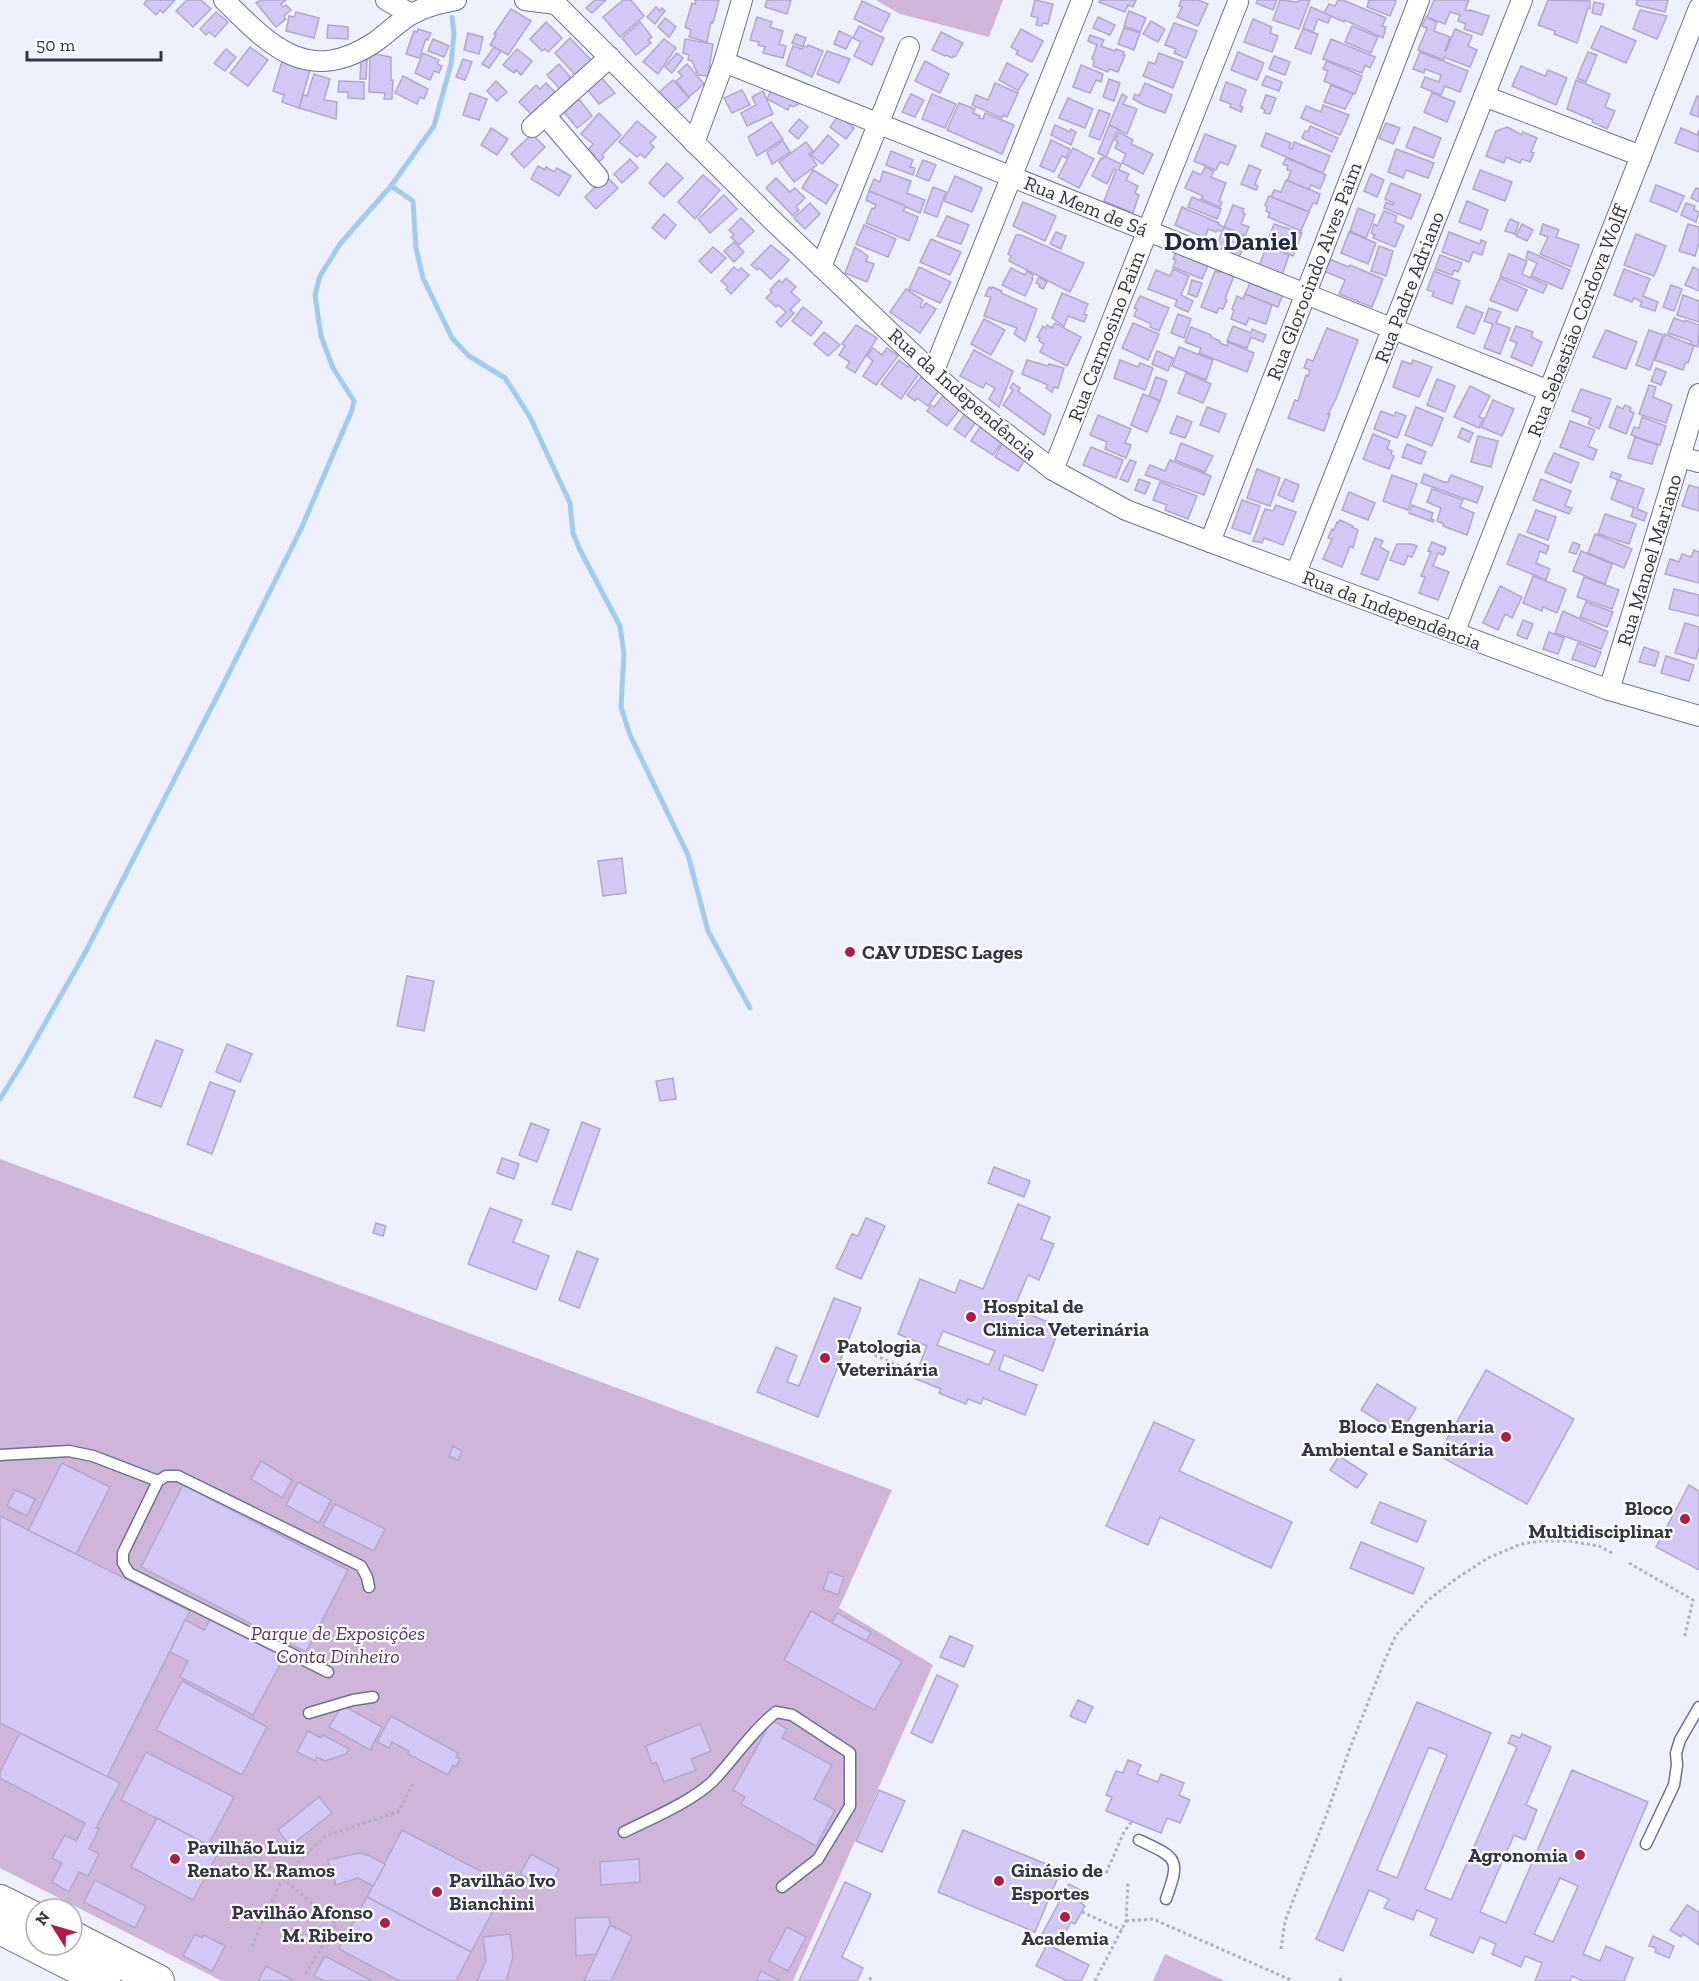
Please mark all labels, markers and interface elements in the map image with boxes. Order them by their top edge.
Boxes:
scale bar [27,24,160,62]
text: 50 m [36,34,76,56]
street label: Rua Glorocindo Alves Paim [1261,158,1367,383]
street label: Rua Mem de Sá [1021,170,1152,242]
street label: Rua Sebastião Córdova Wolff [1522,200,1633,440]
street label: Rua Padre Adriano [1369,208,1449,366]
district label: Dom Daniel [1164,225,1298,257]
street label: Rua Carmosino Paim [1062,247,1150,425]
street label: Rua da Independência [884,323,1043,465]
street label: Rua Manoel Mariano [1611,471,1687,649]
street label: Rua da Independência [1299,565,1485,655]
place label: CAV UDESC Lages [862,940,1023,964]
marker: CAV UDESC Lages [843,945,857,959]
place label: Hospital de Clinica Veterinária [983,1294,1149,1341]
marker: Hospital de Clinica Veterinária [964,1310,978,1324]
place label: Patologia Veterinária [837,1334,938,1381]
marker: Patologia Veterinária [818,1351,832,1365]
place label: Bloco Engenharia Ambiental e Sanitária [1301,1414,1494,1461]
marker: Bloco Engenharia Ambiental e Sanitária [1499,1430,1513,1444]
place label: Bloco Multidisciplinar [1528,1496,1674,1543]
marker: Bloco Multidisciplinar [1678,1512,1692,1526]
park label: Parque de Exposições Conta Dinheiro [251,1621,425,1668]
place label: Pavilhão Luiz Renato K. Ramos [187,1835,335,1882]
place label: Agronomia [1468,1843,1568,1867]
marker: Agronomia [1573,1848,1587,1862]
marker: Pavilhão Luiz Renato K. Ramos [168,1852,182,1866]
place label: Ginásio de Esportes [1011,1858,1103,1905]
place label: Pavilhão Ivo Bianchini [449,1868,556,1915]
marker: Ginásio de Esportes [992,1874,1006,1888]
marker: Pavilhão Ivo Bianchini [430,1885,444,1899]
north arrow [24,1897,84,1957]
place label: Pavilhão Afonso M. Ribeiro [231,1900,374,1947]
text: N [31,1908,54,1929]
marker: Academia [1058,1910,1072,1924]
marker: Pavilhão Afonso M. Ribeiro [378,1916,392,1930]
place label: Academia [1021,1926,1109,1950]

